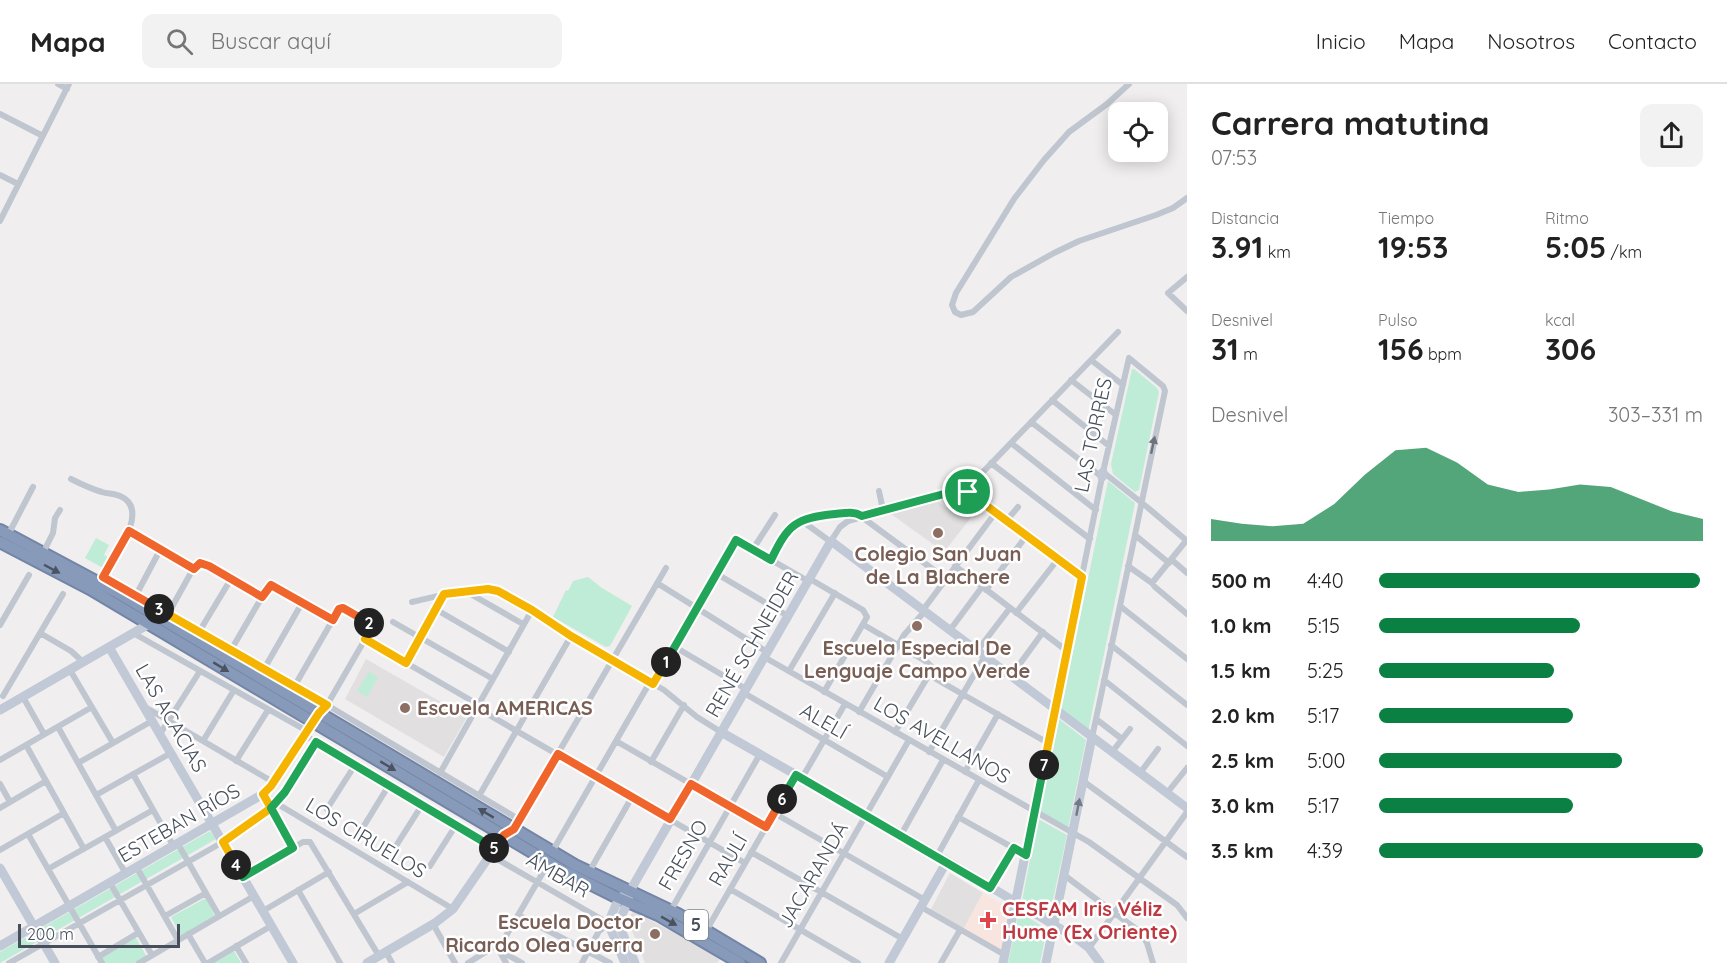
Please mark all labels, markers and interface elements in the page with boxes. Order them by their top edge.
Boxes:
search box [142,14,562,68]
text: Mapa [30,24,106,59]
icon: search [163,25,196,58]
text: Buscar aquí [211,27,331,55]
text: Inicio [1316,28,1366,54]
text: Mapa [1399,28,1454,54]
text: Nosotros [1487,28,1575,54]
text: Contacto [1608,28,1697,54]
map controls [1108,102,1168,162]
button: locate [1108,102,1168,162]
text: Carrera matutina [1211,102,1489,143]
button: share [1640,104,1703,167]
text: 07:53 [1211,145,1257,170]
text: Distancia [1211,208,1279,228]
text: Tiempo [1378,208,1434,228]
text: Ritmo [1545,208,1589,228]
text: 3.91 [1211,228,1263,266]
text: 19:53 [1378,228,1448,266]
text: 5:05 [1545,228,1606,266]
text: km [1263,242,1291,262]
text: /km [1606,242,1642,262]
text: Desnivel [1211,310,1273,330]
text: Pulso [1378,310,1417,330]
text: kcal [1545,310,1575,330]
text: 31 [1211,330,1239,368]
text: 156 [1378,330,1424,368]
text: 306 [1545,330,1596,368]
text: m [1239,344,1258,364]
text: bpm [1424,344,1462,364]
street label: LAS TORRES [1068,375,1117,495]
text: Desnivel [1211,402,1288,427]
text: 303–331 m [1608,402,1703,427]
one-way arrow [1149,436,1159,454]
pin [942,466,993,517]
icon: arrive [951,475,984,508]
marker: Colegio San Juan de La Blachere [931,526,945,540]
place label: Colegio San Juan de La Blachere [855,541,1021,589]
one-way arrow [44,564,61,574]
street label: RENÉ SCHNEIDER [700,566,804,721]
text: 500 m [1211,568,1271,593]
text: 4:40 [1307,568,1344,593]
pin: 3 [144,594,174,624]
text: 3 [155,599,163,619]
pin: 2 [354,608,384,638]
text: 2 [364,613,374,633]
text: 1.0 km [1211,613,1271,638]
text: 5:15 [1307,613,1340,638]
marker: Escuela Especial De Lenguaje Campo Verde [910,619,924,633]
place label: Escuela Especial De Lenguaje Campo Verde [804,635,1030,683]
pin: 1 [651,647,681,677]
text: 1 [663,652,669,672]
text: 1.5 km [1211,658,1271,683]
text: 5:25 [1307,658,1344,683]
street label: LAS ACACIAS [130,659,213,777]
one-way arrow [213,661,229,672]
street label: LOS AVELLANOS [870,690,1015,789]
place label: Escuela AMERICAS [417,695,593,720]
street label: ALELÍ [796,697,853,745]
marker: Escuela AMERICAS [398,701,412,715]
text: 2.0 km [1211,703,1275,728]
text: 5:17 [1307,703,1339,728]
text: 2.5 km [1211,748,1274,773]
text: 5:00 [1307,748,1345,773]
pin: 7 [1029,750,1059,780]
text: 7 [1040,755,1048,775]
one-way arrow [380,761,396,772]
street label: ESTEBAN RÍOS [113,777,244,868]
pin: 6 [767,784,797,814]
text: 6 [778,789,786,809]
street label: LOS CIRUELOS [301,792,431,883]
text: 3.0 km [1211,793,1274,818]
text: 5:17 [1307,793,1339,818]
one-way arrow [1074,797,1083,816]
one-way arrow [478,807,494,818]
street label: FRESNO [652,815,713,894]
street label: JACARANDÁ [772,817,853,932]
street label: RAULÍ [703,828,753,890]
pin: 5 [479,833,509,863]
text: 5 [489,838,499,858]
text: 3.5 km [1211,838,1274,863]
text: 4:39 [1307,838,1343,863]
street label: ÁMBAR [522,847,594,903]
pin: 4 [221,850,251,880]
text: 4 [231,855,241,875]
place label: CESFAM Iris Véliz Hume (Ex Oriente) [1002,896,1177,944]
place label: Escuela Doctor Ricardo Olea Guerra [445,909,643,957]
road number: 5 [684,910,708,940]
marker: CESFAM Iris Véliz Hume (Ex Oriente) [979,911,997,929]
one-way arrow [661,916,678,926]
scale bar [18,921,180,948]
text: 200 m [27,924,74,944]
marker: Escuela Doctor Ricardo Olea Guerra [648,927,662,941]

